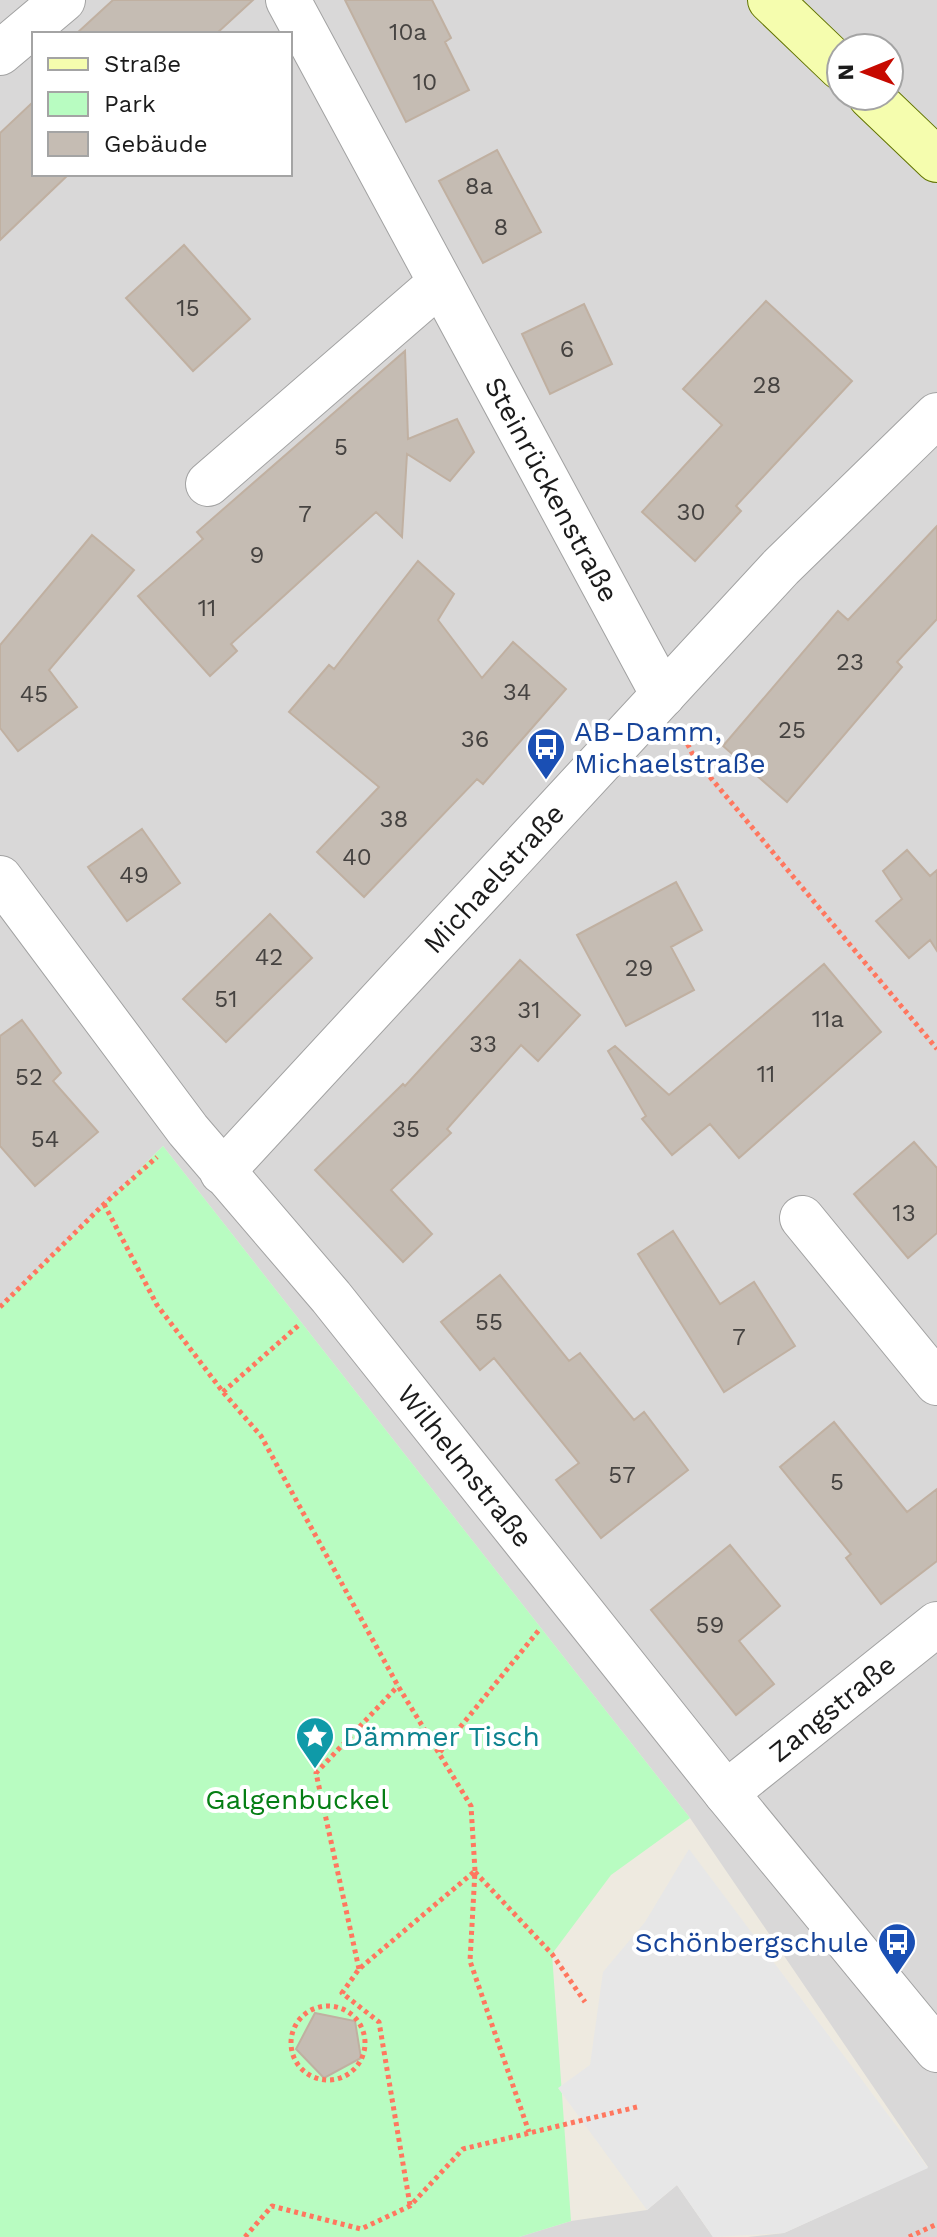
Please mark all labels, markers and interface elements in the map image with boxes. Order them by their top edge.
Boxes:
house number: 10a [389,18,427,46]
legend [32,32,292,176]
north arrow [825,32,905,112]
text: Straße [104,50,181,78]
text: N [833,64,858,81]
house number: 10 [413,68,437,96]
text: Park [104,90,156,118]
text: Gebäude [104,130,208,158]
house number: 8a [465,172,493,200]
house number: 8 [494,213,508,241]
house number: 15 [176,294,200,322]
house number: 6 [560,335,574,363]
street label: Steinrückenstraße [478,371,626,608]
house number: 28 [753,371,781,399]
house number: 5 [334,433,348,461]
house number: 30 [677,498,705,526]
house number: 7 [298,500,312,528]
house number: 9 [250,541,264,569]
house number: 11 [198,594,216,622]
house number: 23 [836,648,864,676]
house number: 34 [503,678,531,706]
house number: 45 [20,680,48,708]
place label: AB-Damm, Michaelstraße [574,715,766,780]
house number: 25 [778,716,806,744]
house number: 36 [461,725,489,753]
bus stop icon: AB-Damm, Michaelstraße [525,726,567,781]
street label: Michaelstraße [417,797,571,960]
house number: 38 [380,805,408,833]
house number: 40 [342,843,372,871]
house number: 49 [119,861,149,889]
house number: 42 [255,943,283,971]
house number: 29 [625,954,653,982]
house number: 51 [214,985,238,1013]
house number: 31 [517,996,541,1024]
house number: 11a [812,1005,844,1033]
house number: 33 [469,1030,497,1058]
house number: 11 [757,1060,775,1088]
house number: 52 [15,1063,43,1091]
house number: 35 [392,1115,420,1143]
house number: 54 [31,1125,59,1153]
house number: 13 [892,1199,916,1227]
house number: 55 [475,1308,503,1336]
house number: 7 [732,1323,746,1351]
street label: Wilhelmstraße [390,1378,540,1554]
house number: 57 [608,1461,636,1489]
house number: 5 [830,1468,844,1496]
house number: 59 [696,1611,724,1639]
street label: Zangstraße [763,1648,902,1769]
place icon: Dämmer Tisch [294,1715,336,1770]
place label: Dämmer Tisch [343,1720,540,1753]
park label: Galgenbuckel [205,1783,389,1816]
bus stop icon: Schönbergschule [876,1921,918,1976]
place label: Schönbergschule [635,1926,869,1959]

